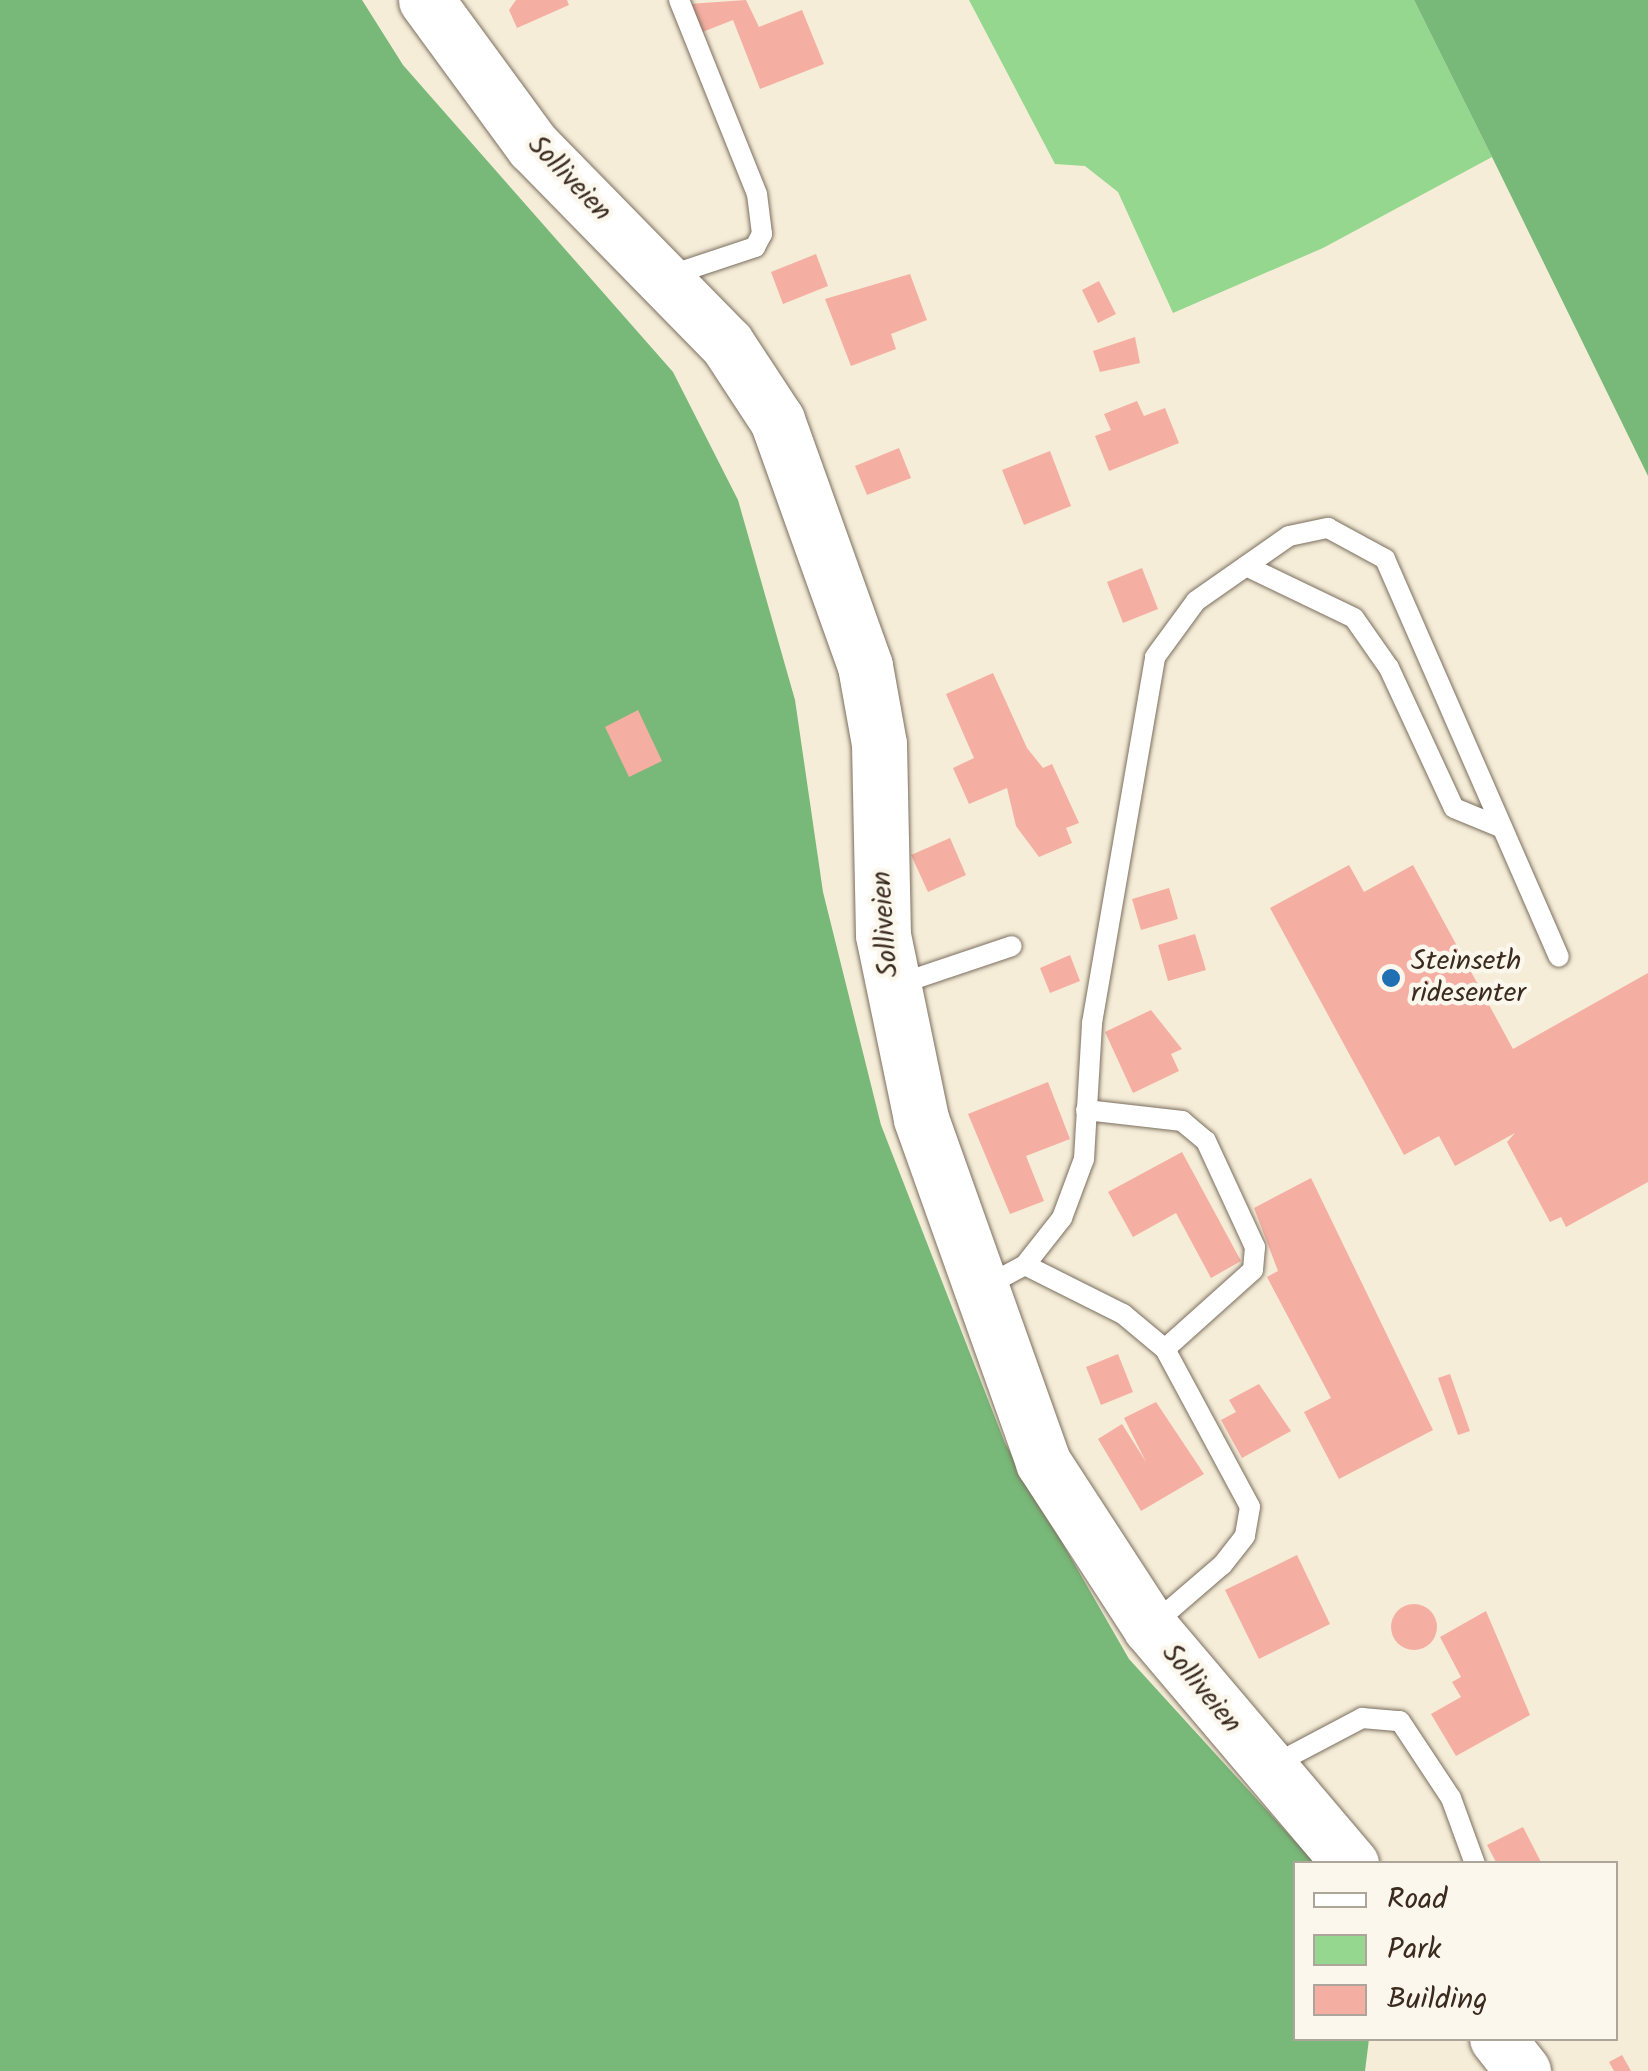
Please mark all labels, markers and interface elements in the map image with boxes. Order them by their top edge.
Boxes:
street label: Solliveien [520,129,618,229]
street label: Solliveien [866,870,906,978]
place label: Steinseth ridesenter [1411,945,1526,1011]
marker: Steinseth ridesenter [1380,967,1402,989]
street label: Solliveien [1154,1637,1248,1741]
legend [1293,1861,1618,2041]
text: Road [1387,1876,1447,1924]
text: Park [1387,1926,1441,1974]
text: Building [1387,1976,1487,2024]

